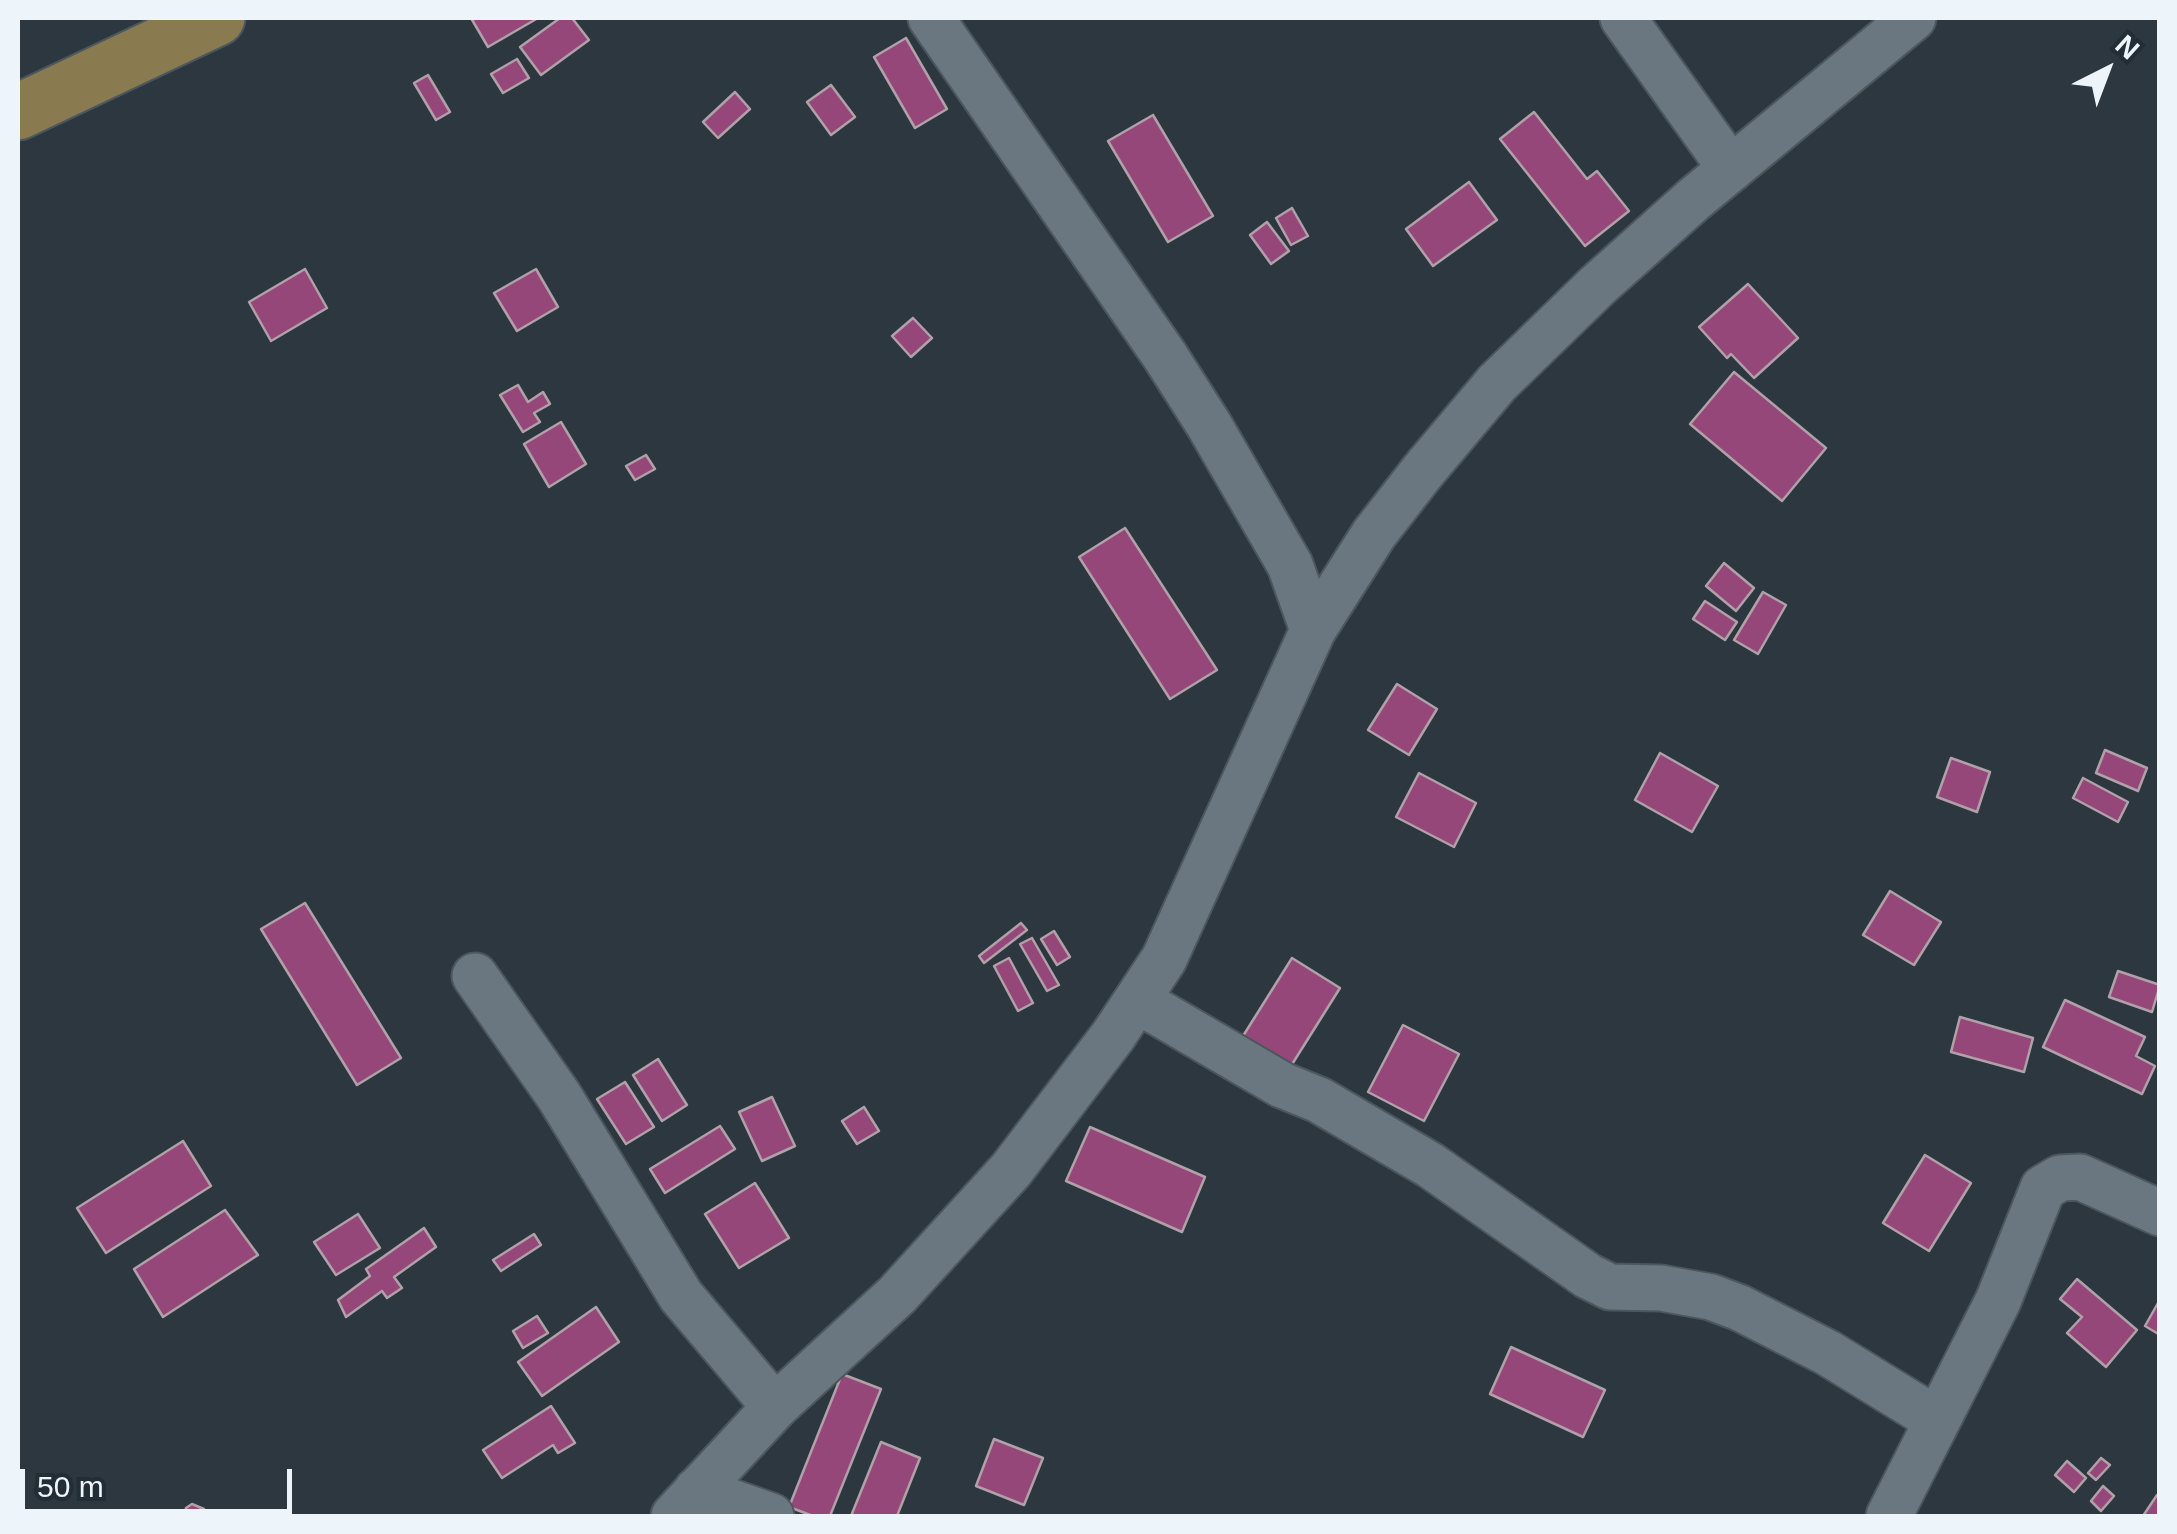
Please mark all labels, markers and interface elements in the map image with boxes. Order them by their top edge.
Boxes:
north arrow [2057,20,2157,120]
text: N [2110,29,2145,66]
scale bar [25,1449,298,1511]
text: 50 m [37,1470,104,1503]

